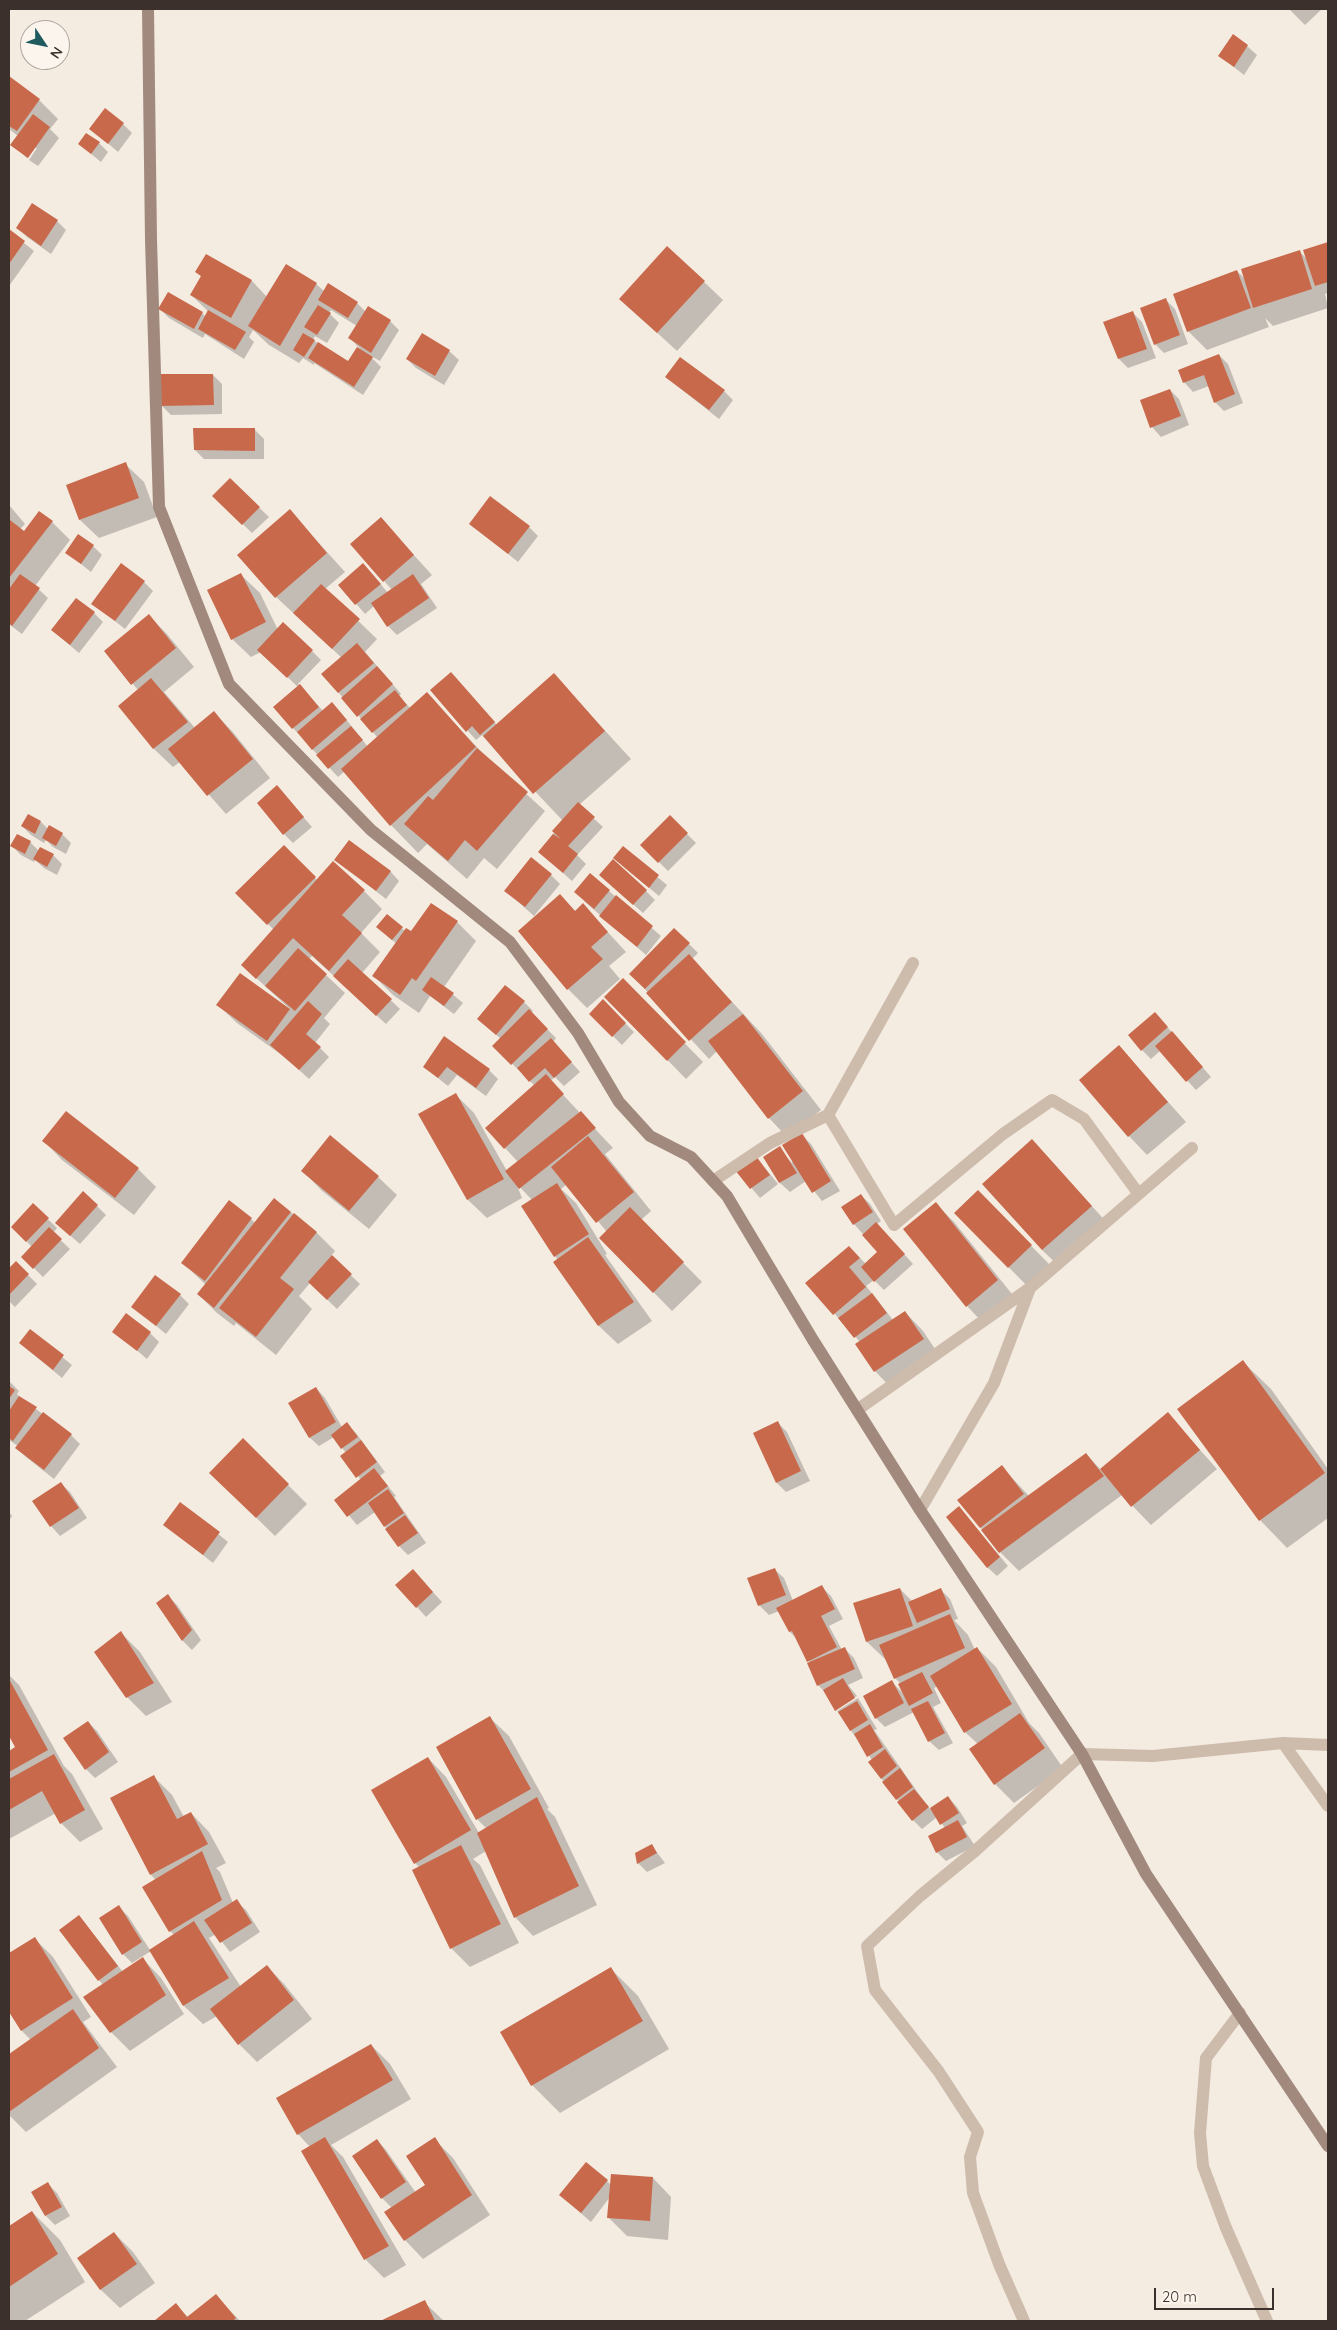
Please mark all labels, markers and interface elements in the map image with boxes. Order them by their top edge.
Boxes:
north arrow [20,20,70,70]
text: N [46,44,67,62]
scale bar [1157,2278,1277,2310]
text: 20 m [1162,2287,1197,2306]

